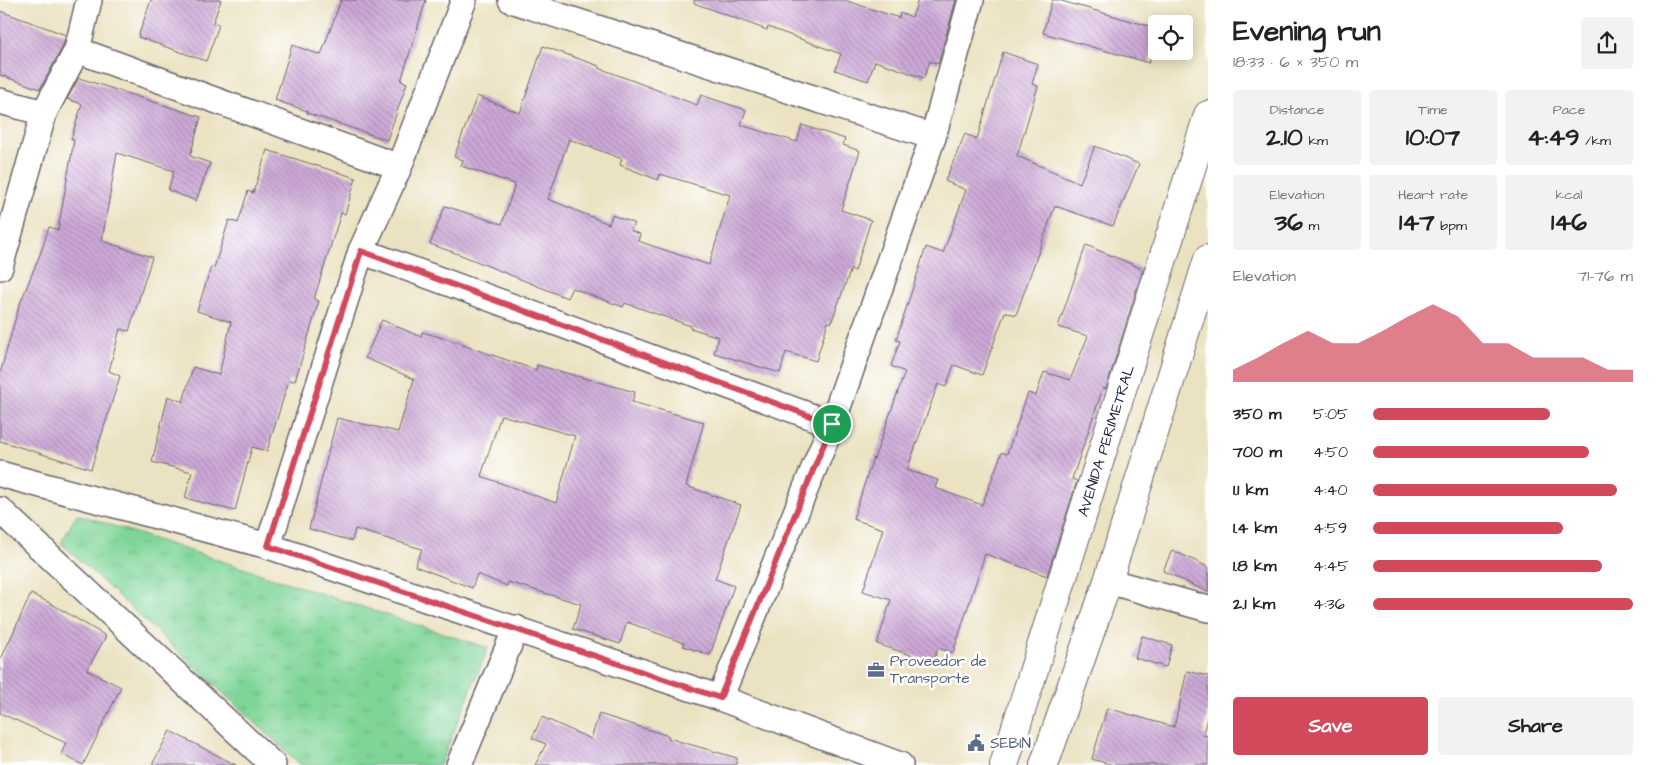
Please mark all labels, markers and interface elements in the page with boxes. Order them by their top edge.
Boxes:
text: Evening run [1233,12,1381,51]
map controls [1148,15,1193,60]
button: locate [1148,15,1193,60]
button: share [1581,17,1633,69]
text: 18:33 · 6 × 350 m [1233,51,1358,73]
text: Distance [1270,100,1324,120]
text: Time [1418,100,1448,120]
text: Pace [1553,100,1585,120]
text: 2.10 [1266,120,1303,155]
text: 10:07 [1406,120,1460,155]
text: 4:49 [1527,120,1579,155]
text: km [1303,131,1328,151]
text: /km [1579,131,1611,151]
text: Elevation [1269,185,1325,205]
text: Heart rate [1398,185,1468,205]
text: kcal [1556,185,1582,205]
text: 36 [1275,205,1303,240]
text: 147 [1399,205,1435,240]
text: 146 [1551,205,1587,240]
text: m [1303,216,1319,236]
text: bpm [1435,216,1467,236]
text: Elevation [1233,265,1296,287]
text: 71–76 m [1577,265,1633,287]
street label: AVENIDA PERIMETRAL [1072,362,1140,519]
pin [811,403,853,445]
text: 350 m [1233,403,1281,425]
text: 5:05 [1313,403,1348,425]
icon: arrive [818,410,846,438]
text: 700 m [1233,441,1282,463]
text: 4:50 [1313,441,1348,463]
text: 1.1 km [1233,479,1268,501]
text: 4:40 [1313,479,1348,501]
text: 1.4 km [1233,517,1277,539]
text: 4:59 [1313,517,1347,539]
text: 1.8 km [1233,555,1276,577]
text: 4:45 [1313,555,1349,577]
text: 2.1 km [1233,593,1275,615]
text: 4:36 [1313,593,1345,615]
place label: Proveedor de Transporte [890,651,987,689]
office icon: Proveedor de Transporte [866,660,886,680]
button: Save [1233,697,1428,755]
button: Share [1438,697,1633,755]
public building icon: SEBIN [966,733,986,753]
place label: SEBIN [990,733,1031,754]

